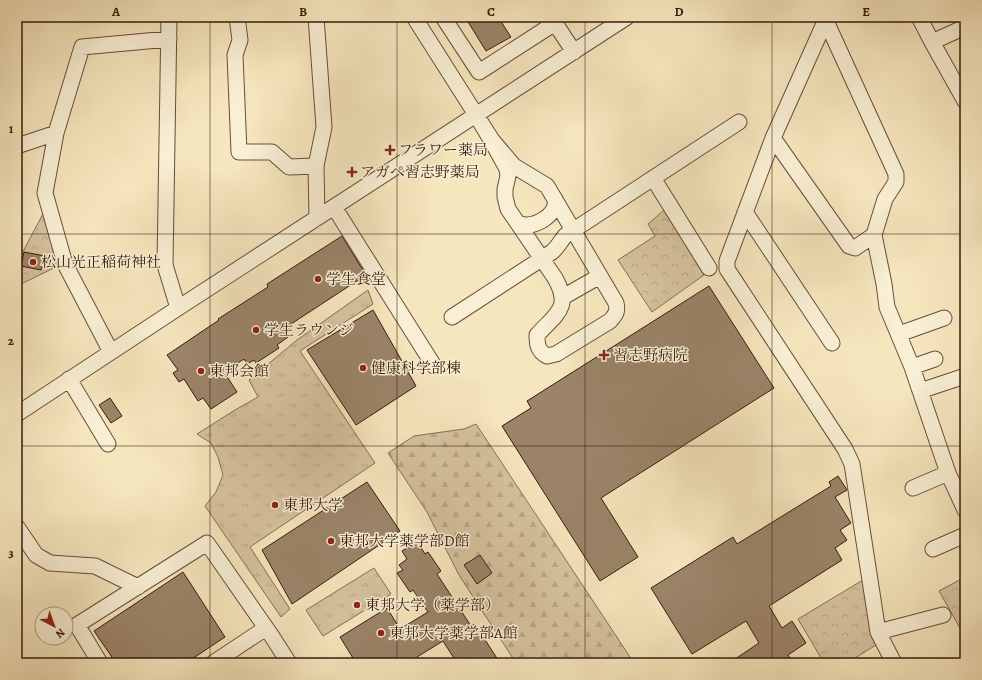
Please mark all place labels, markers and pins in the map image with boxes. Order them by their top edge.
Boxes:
place label: フラワー薬局 [398,140,488,160]
marker: フラワー薬局 [385,145,395,155]
place label: アガペ習志野薬局 [360,162,480,182]
marker: アガペ習志野薬局 [347,167,357,177]
place label: 松山光正稲荷神社 [41,252,161,272]
marker: 松山光正稲荷神社 [28,257,38,267]
place label: 学生食堂 [326,269,386,289]
marker: 学生食堂 [313,274,323,284]
place label: 学生ラウンジ [264,320,354,340]
marker: 学生ラウンジ [251,325,261,335]
place label: 習志野病院 [613,345,688,365]
marker: 習志野病院 [598,349,610,361]
place label: 健康科学部棟 [371,358,461,378]
place label: 東邦会館 [209,361,269,381]
marker: 健康科学部棟 [358,363,368,373]
marker: 東邦会館 [196,366,206,376]
place label: 東邦大学 [283,495,343,515]
marker: 東邦大学 [270,500,280,510]
place label: 東邦大学薬学部D館 [339,531,470,551]
marker: 東邦大学薬学部D館 [326,536,336,546]
place label: 東邦大学（薬学部） [365,595,500,615]
marker: 東邦大学（薬学部） [352,600,362,610]
place label: 東邦大学薬学部A館 [389,623,518,643]
marker: 東邦大学薬学部A館 [376,628,386,638]

